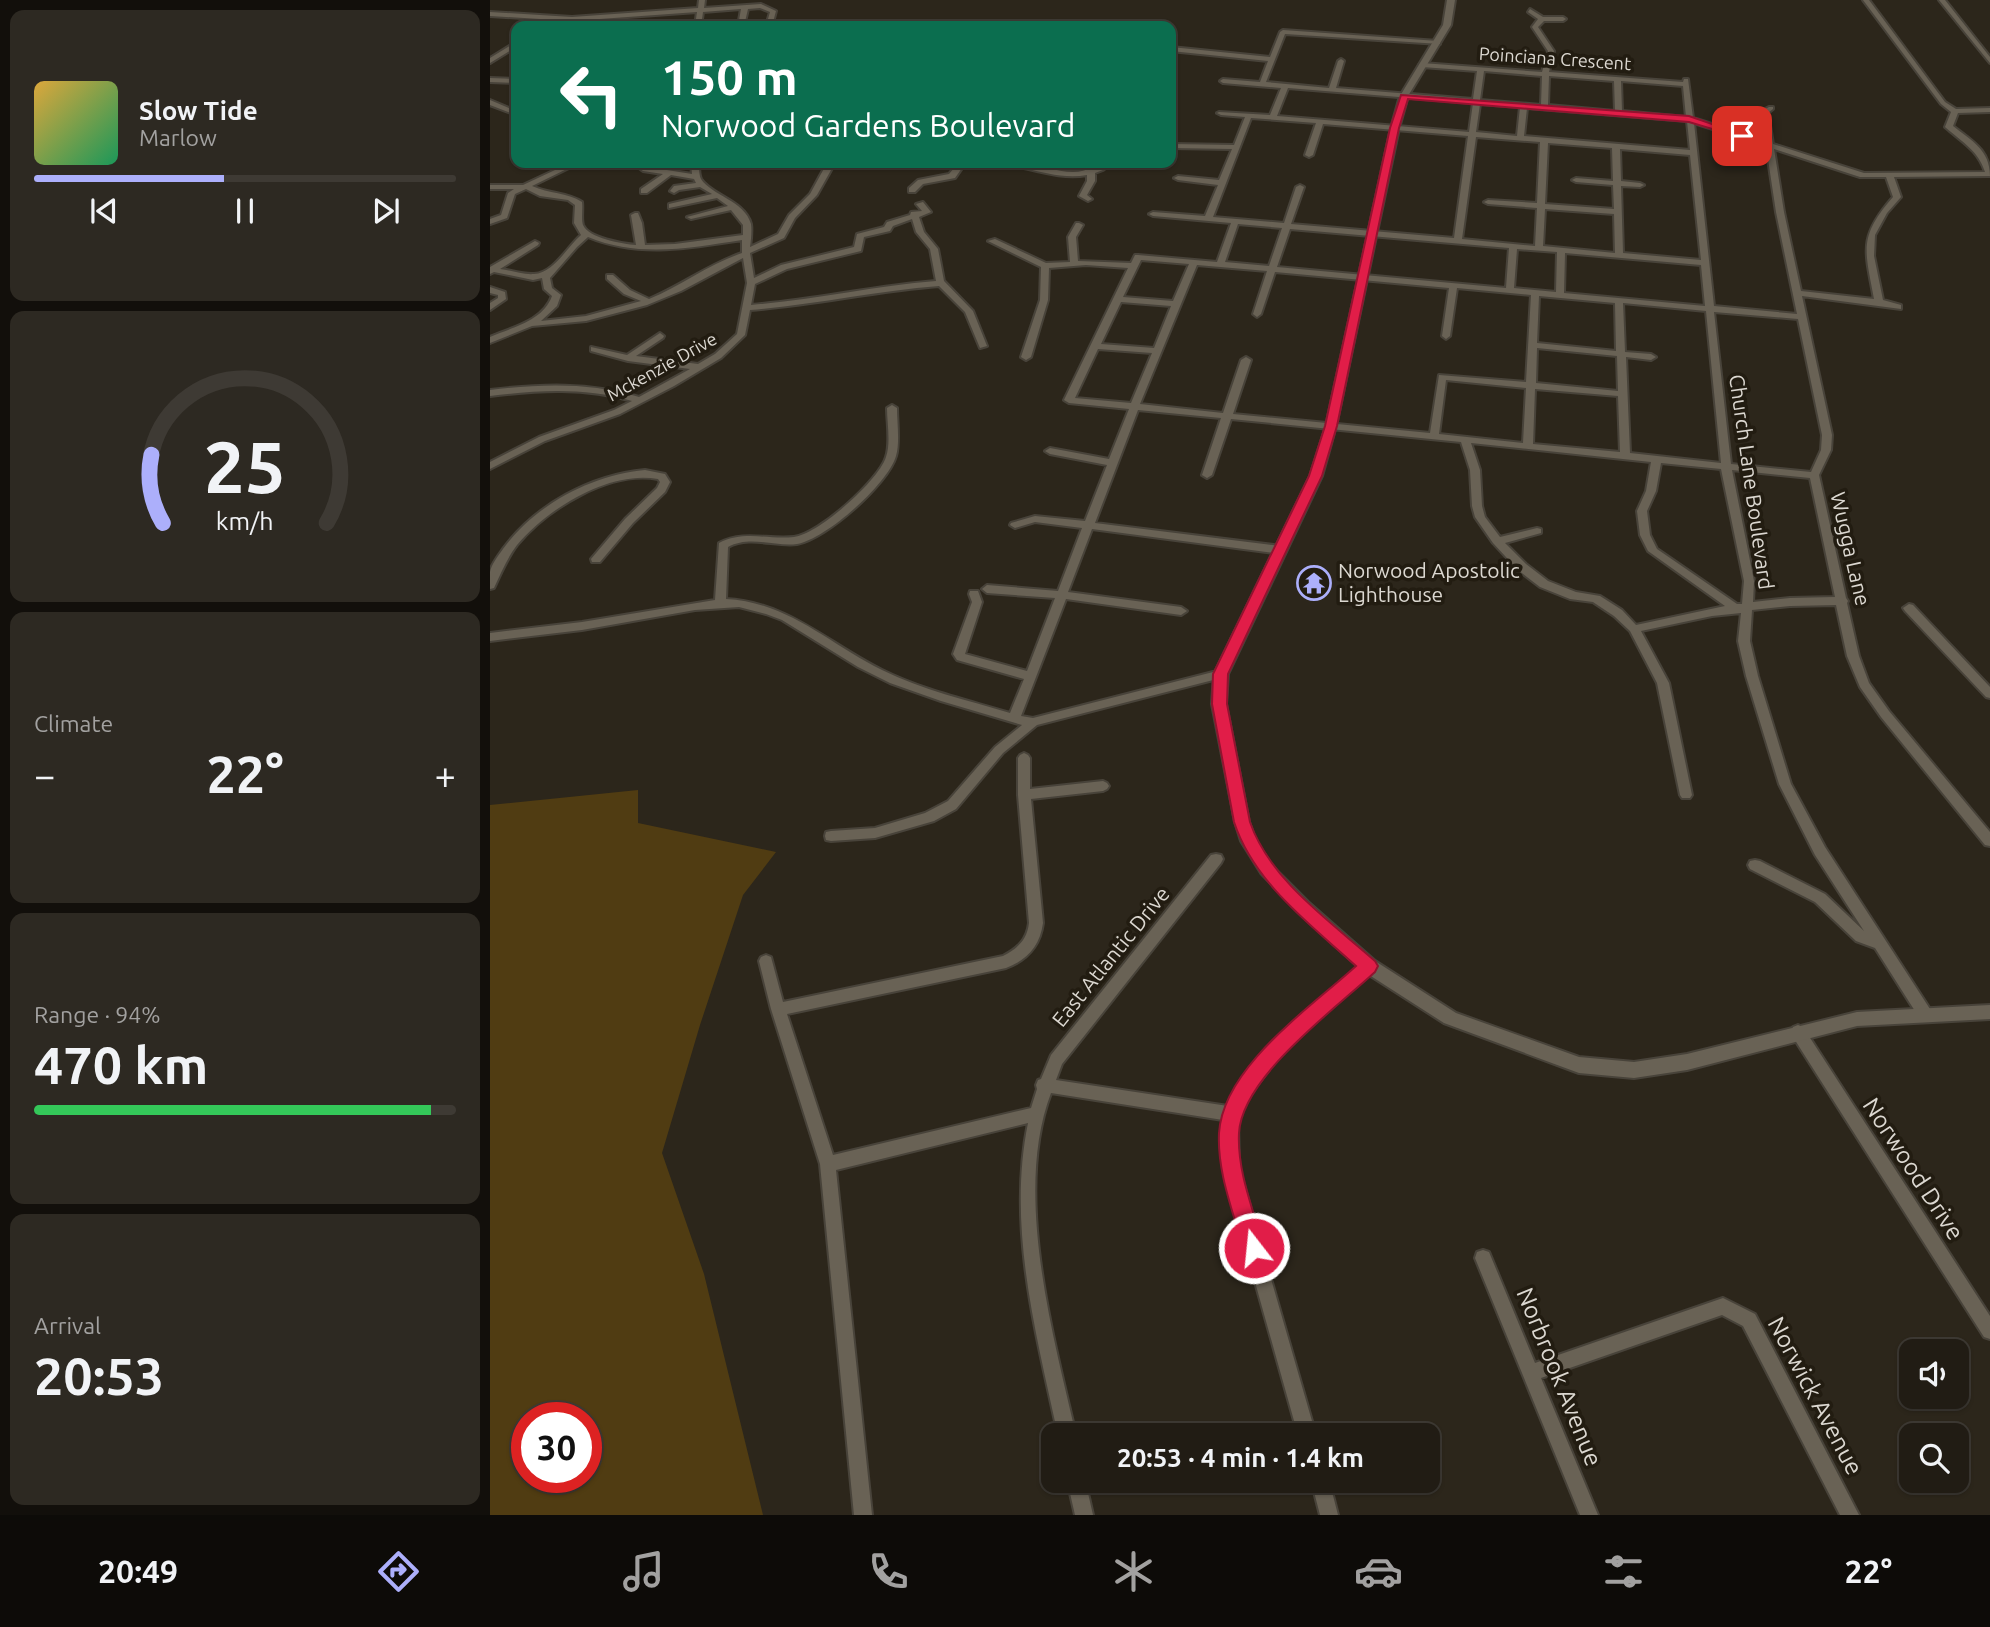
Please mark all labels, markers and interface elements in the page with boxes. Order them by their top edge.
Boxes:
street label: Poinciana Crescent [1478,43,1632,73]
icon: left [546,49,637,140]
text: 150 m [661,49,798,104]
text: Slow Tide [139,96,258,125]
pin [1712,106,1772,166]
text: Norwood Gardens Boulevard [661,107,1075,143]
icon: arrive [1723,117,1761,155]
text: Marlow [139,125,217,150]
icon: previous [85,192,123,230]
icon: pause [226,192,264,230]
icon: next [367,192,405,230]
street label: Mckenzie Drive [603,328,720,405]
street label: Church Lane Boulevard [1725,373,1779,591]
text: 25 [204,425,286,507]
street label: Wugga Lane [1826,490,1876,608]
text: km/h [216,506,274,534]
place label: Norwood Apostolic Lighthouse [1338,558,1520,606]
temple icon: Norwood Apostolic Lighthouse [1295,564,1333,602]
text: Climate [34,711,113,736]
text: 22° [206,745,284,803]
text: − [34,754,55,796]
text: + [435,754,456,796]
street label: East Atlantic Drive [1047,882,1174,1031]
text: Range · 94% [34,1002,161,1027]
text: 470 km [34,1036,208,1094]
street label: Norwood Drive [1858,1093,1969,1245]
position arrow [1217,1211,1291,1285]
street label: Norbrook Avenue [1511,1284,1608,1470]
street label: Norwick Avenue [1762,1312,1868,1479]
text: Arrival [34,1313,101,1338]
map controls [1899,1339,1969,1493]
button: sound [1899,1339,1969,1409]
text: 20:53 [34,1347,164,1405]
speed limit sign: 30 [511,1402,602,1493]
button: search [1899,1423,1969,1493]
text: 20:53 · 4 min · 1.4 km [1117,1443,1364,1472]
icon: directions [374,1547,423,1596]
icon: music [619,1547,668,1596]
icon: phone [864,1547,913,1596]
icon: climate [1109,1547,1158,1596]
icon: car [1354,1547,1403,1596]
icon: filters [1599,1547,1648,1596]
text: 20:49 [98,1553,178,1589]
text: 22° [1845,1553,1892,1589]

